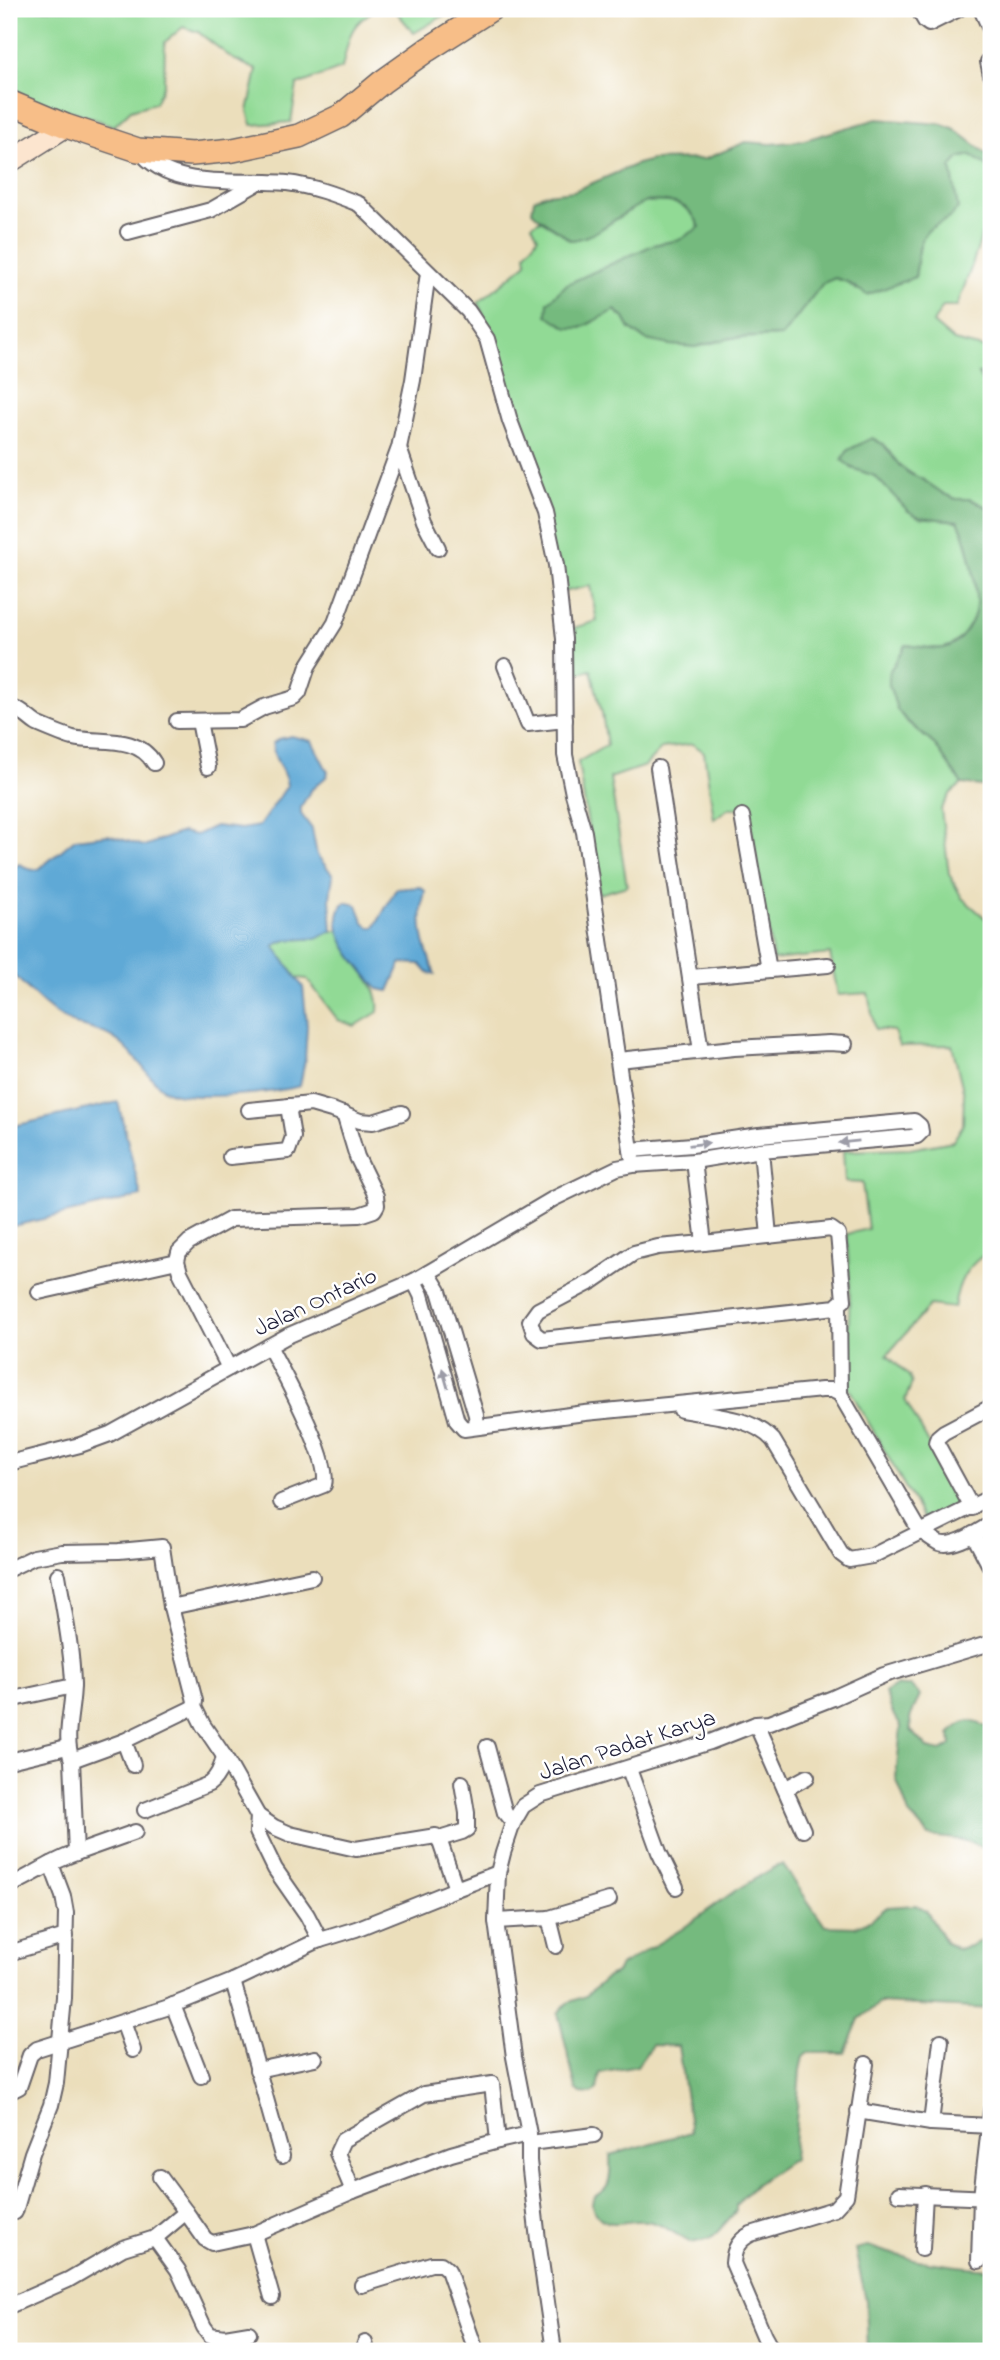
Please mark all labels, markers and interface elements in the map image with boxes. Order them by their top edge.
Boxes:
one-way arrow [838,1137,860,1148]
one-way arrow [688,1139,710,1150]
street label: Jalan Ontario [249,1259,383,1347]
one-way arrow [439,1368,449,1389]
street label: Jalan Padat Karya [535,1701,721,1792]

